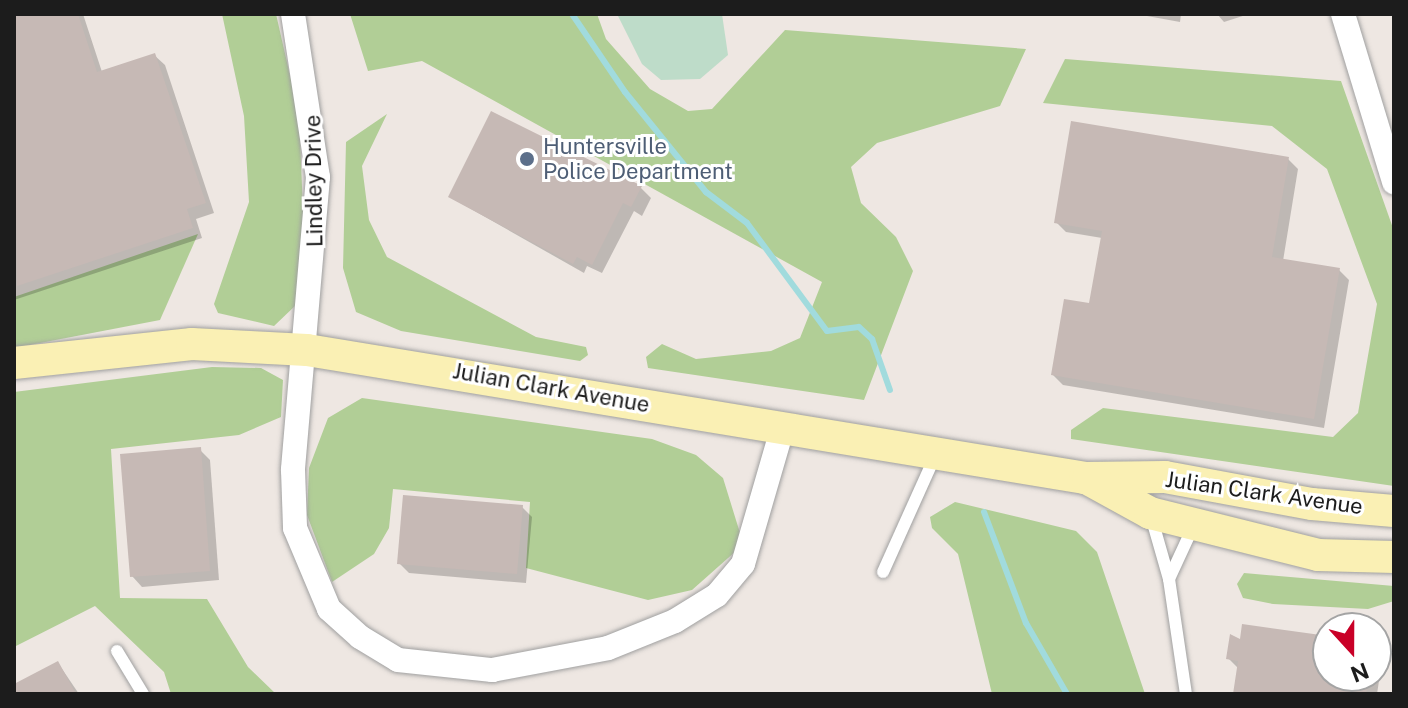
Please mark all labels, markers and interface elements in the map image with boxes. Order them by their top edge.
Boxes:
street label: Lindley Drive [300,115,328,247]
place label: Huntersville Police Department [543,133,733,184]
marker: Huntersville Police Department [518,150,536,168]
street label: Julian Clark Avenue [451,358,651,418]
street label: Julian Clark Avenue [1163,466,1365,520]
north arrow [1312,612,1392,692]
text: N [1347,657,1373,688]

